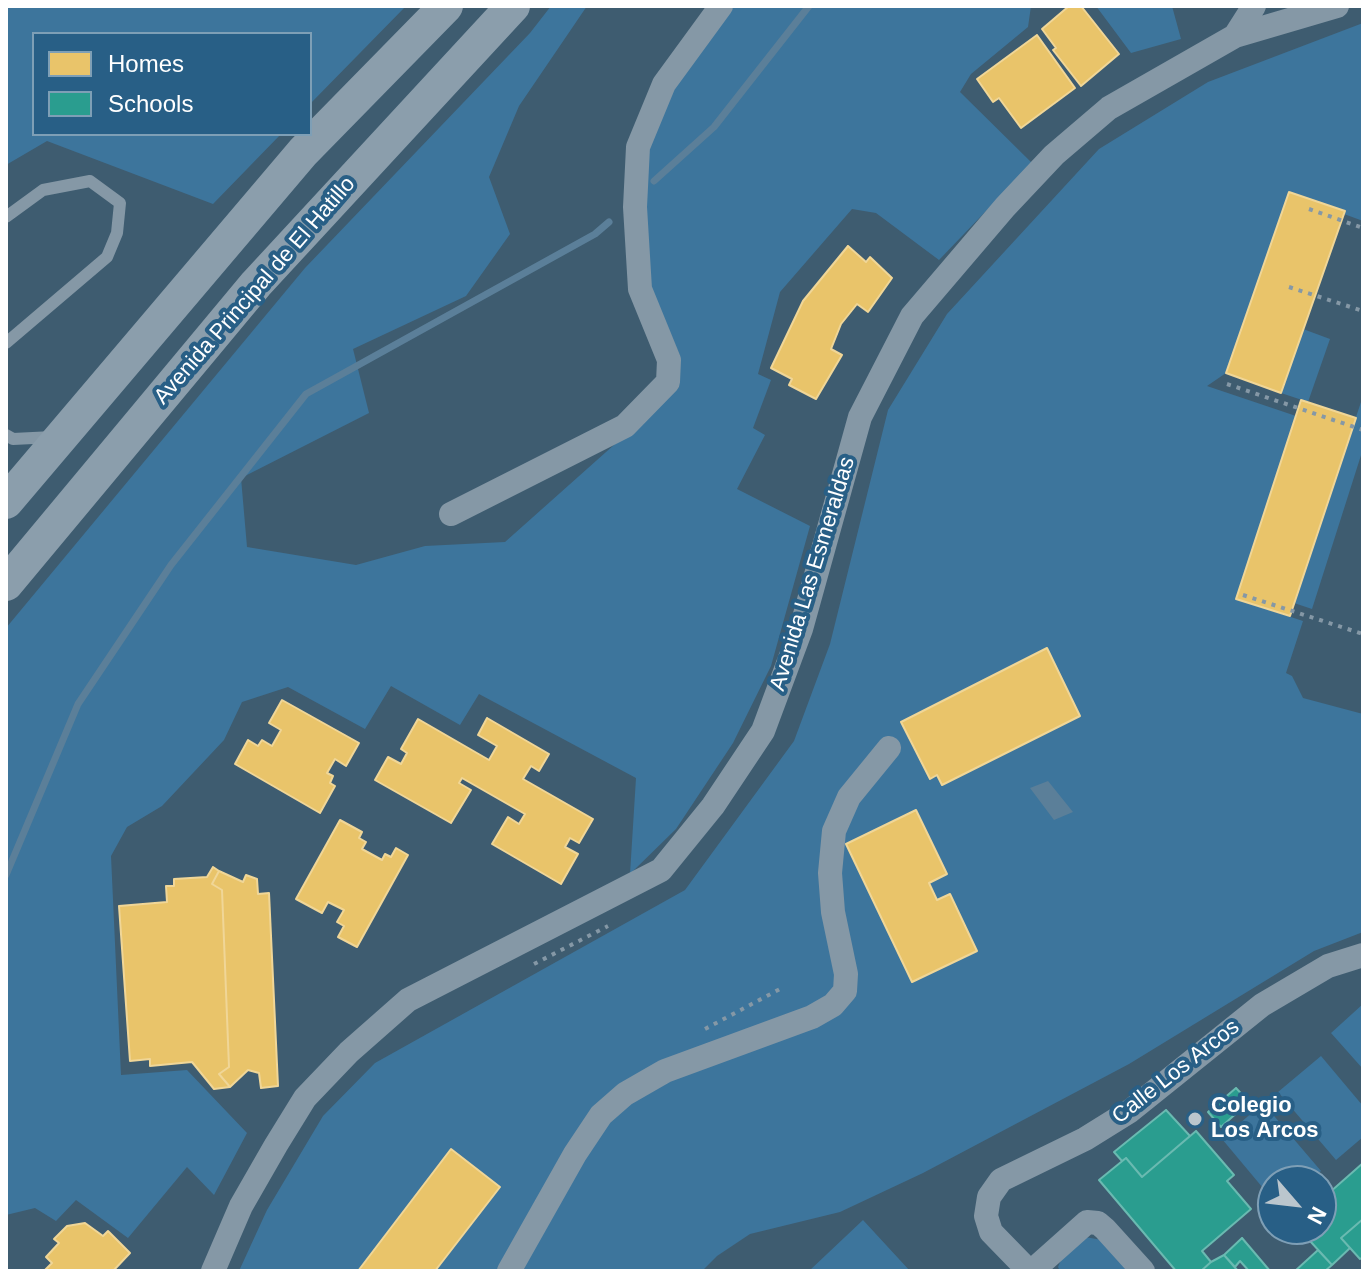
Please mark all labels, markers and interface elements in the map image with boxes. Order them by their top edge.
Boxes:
legend [32,32,312,136]
text: Homes [108,50,184,77]
text: Schools [108,90,193,117]
street label: Avenida Principal de El Hatillo [149,172,361,410]
street label: Avenida Las Esmeraldas [765,454,861,694]
street label: Calle Los Arcos [1107,1014,1245,1130]
place label: Colegio Los Arcos [1211,1093,1319,1144]
marker: Colegio Los Arcos [1186,1110,1204,1128]
north arrow [1257,1165,1337,1245]
text: N [1302,1203,1332,1228]

